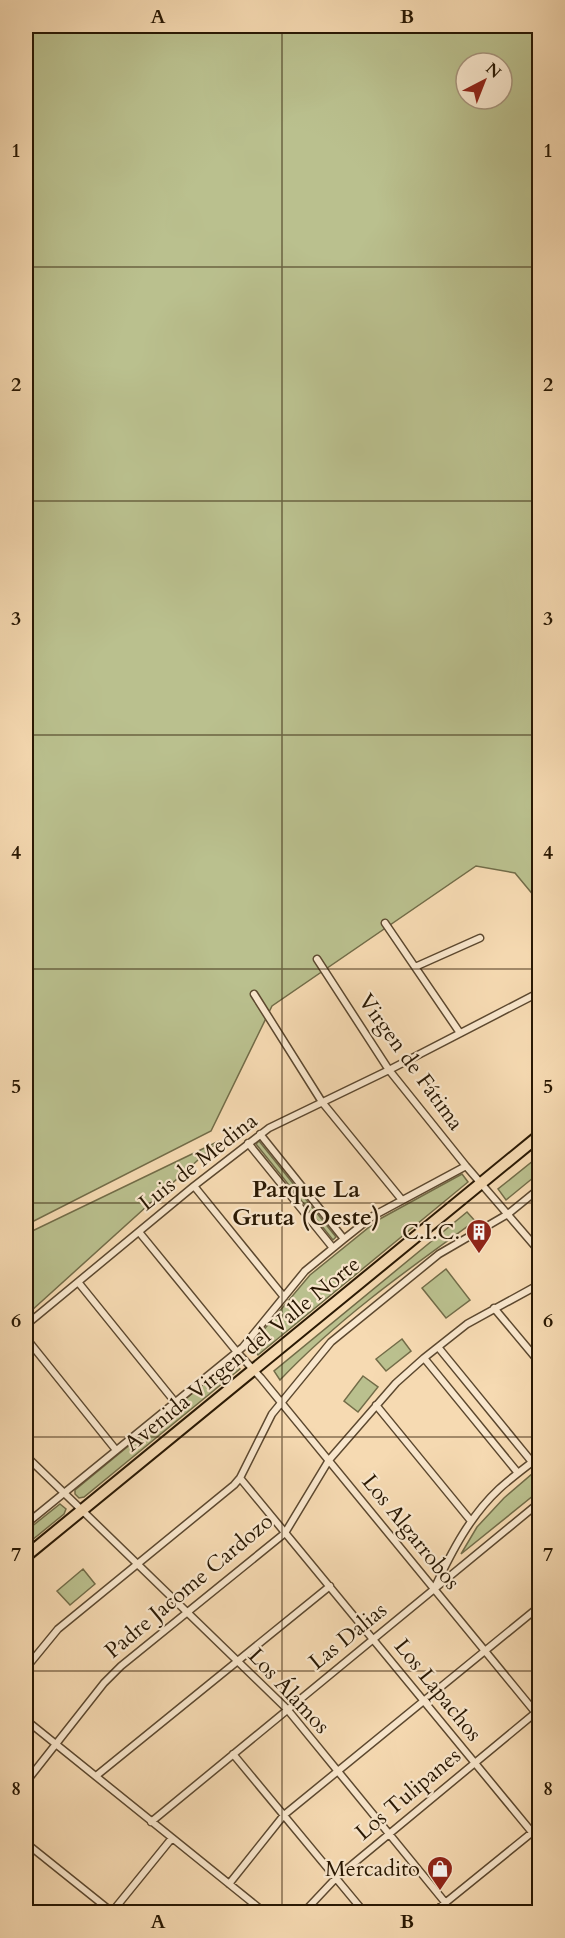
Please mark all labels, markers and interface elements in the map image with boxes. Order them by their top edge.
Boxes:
text: A [150,3,166,30]
text: B [400,3,414,30]
north arrow [454,51,514,111]
text: N [481,58,506,83]
text: 1 [11,137,21,164]
text: 1 [543,137,553,164]
text: 2 [11,371,21,398]
text: 2 [543,371,553,398]
text: 3 [11,605,21,632]
text: 3 [543,605,553,632]
text: 4 [11,839,21,866]
text: 4 [543,839,553,866]
street label: Virgen de Fátima [351,988,471,1137]
text: 5 [11,1073,21,1100]
text: 5 [543,1073,553,1100]
street label: Luis de Medina [132,1106,264,1218]
district label: Parque La Gruta (Oeste) [232,1173,380,1234]
place label: C.I.C. [402,1217,460,1247]
building icon: C.I.C. [464,1217,494,1255]
street label: Avenida Virgen del Valle Norte [118,1249,366,1459]
text: 6 [11,1307,21,1334]
text: 6 [543,1307,553,1334]
street label: Los Algarrobos [355,1468,467,1596]
street label: Padre Jacome Cardozo [98,1507,280,1665]
text: 7 [11,1541,21,1568]
text: 7 [543,1541,553,1568]
street label: Las Dalias [303,1595,393,1677]
street label: Los Lapachos [387,1632,489,1748]
street label: Los Álamos [242,1642,336,1740]
street label: Los Tulipanes [349,1741,467,1847]
text: 8 [11,1775,21,1802]
text: 8 [543,1775,553,1802]
place label: Mercadito [325,1854,420,1884]
shop icon: Mercadito [425,1854,455,1892]
text: A [150,1908,166,1935]
text: B [400,1908,414,1935]

